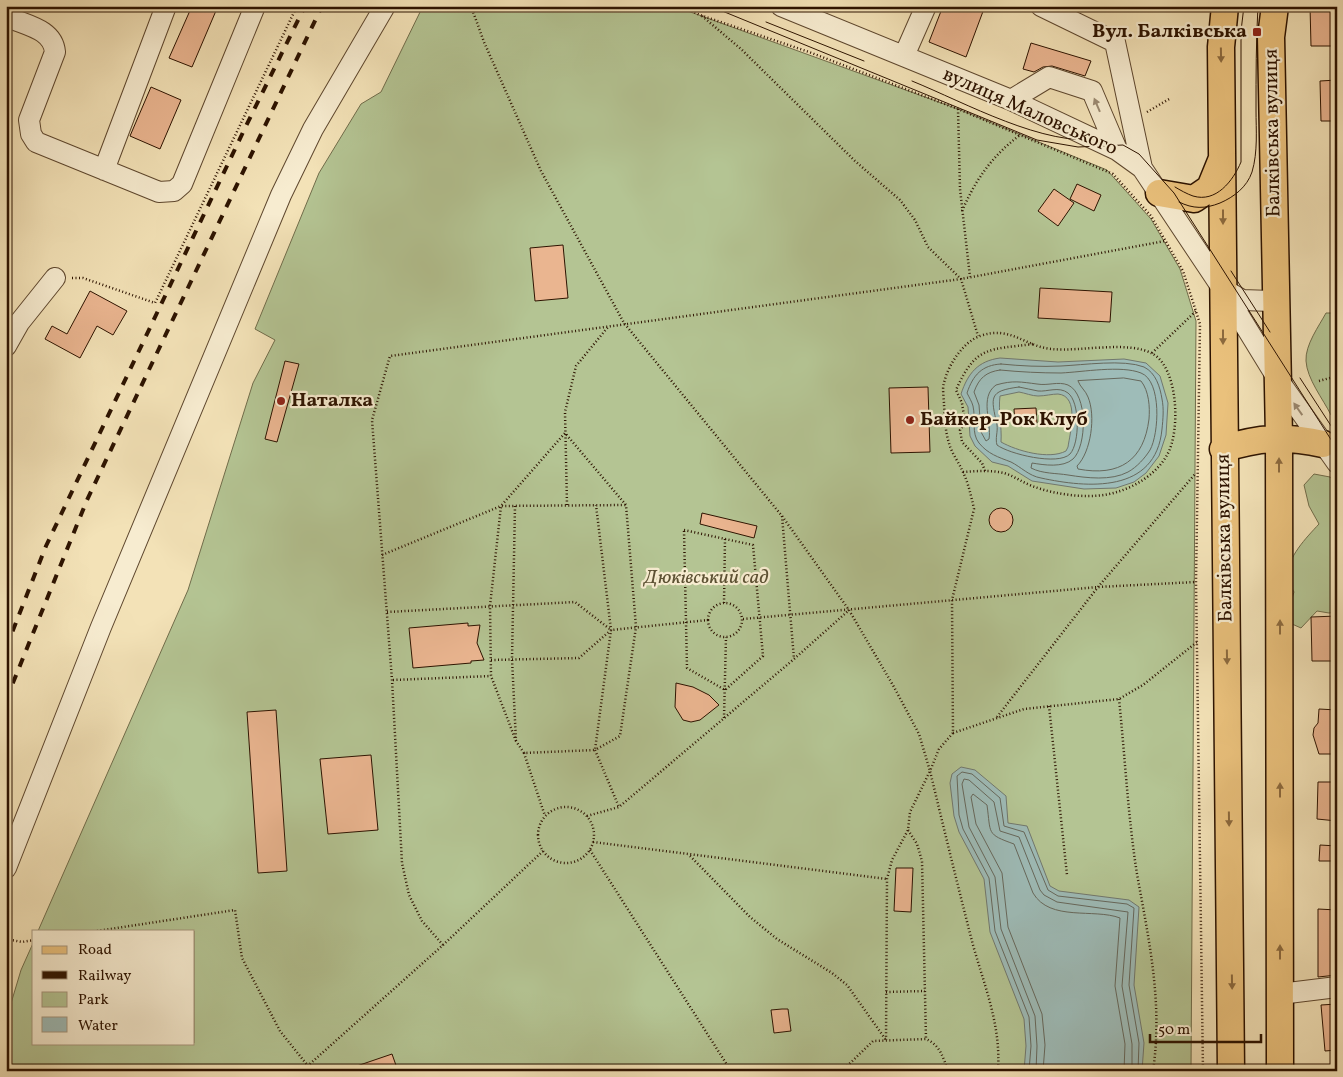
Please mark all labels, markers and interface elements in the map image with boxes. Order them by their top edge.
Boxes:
place label: Вул. Балківська [1092,18,1247,46]
marker: Вул. Балківська [1251,26,1263,38]
one-way arrow [1217,47,1225,63]
street label: Балківська вулиця [1258,48,1288,218]
street label: вулиця Маловського [938,61,1122,163]
one-way arrow [1093,98,1101,112]
one-way arrow [1219,210,1227,226]
one-way arrow [1219,329,1227,345]
place label: Наталка [291,387,373,415]
marker: Наталка [275,395,287,407]
one-way arrow [1293,402,1303,416]
place label: Байкер-Рок Клуб [920,406,1088,434]
marker: Байкер-Рок Клуб [904,414,916,426]
street label: Балківська вулиця [1210,453,1240,623]
one-way arrow [1275,456,1283,472]
park label: Дюківський сад [642,564,768,592]
one-way arrow [1276,619,1284,635]
one-way arrow [1223,649,1231,665]
one-way arrow [1276,781,1284,797]
one-way arrow [1225,811,1233,827]
legend [32,930,195,1044]
text: Road [78,940,112,961]
one-way arrow [1276,944,1284,960]
text: Railway [78,966,131,987]
one-way arrow [1228,974,1236,990]
text: Park [78,990,109,1011]
scale bar [1150,1012,1262,1044]
text: Water [78,1016,118,1037]
text: 50 m [1158,1020,1190,1041]

